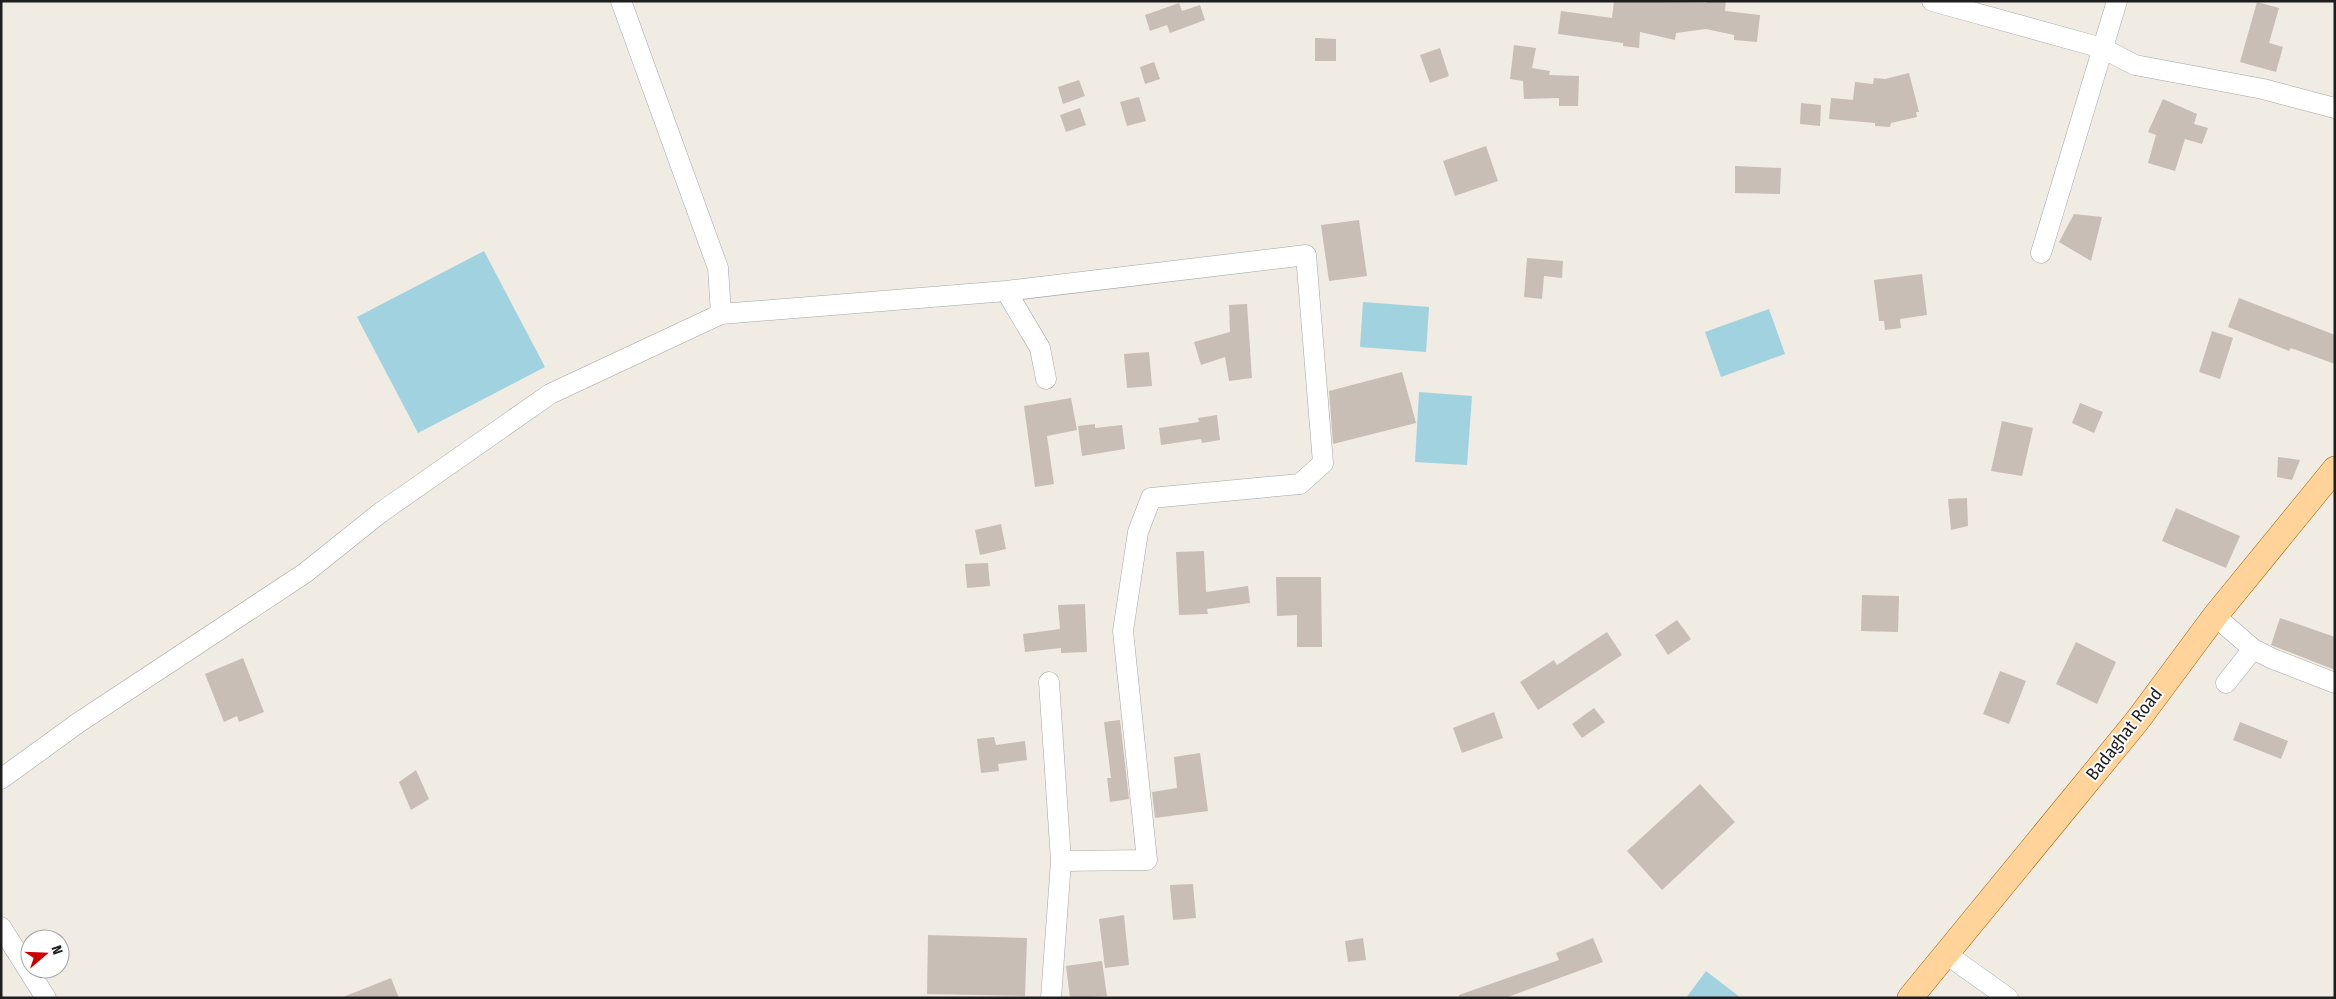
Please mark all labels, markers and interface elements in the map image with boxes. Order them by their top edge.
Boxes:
street label: Badaghat Road [2081,683,2167,785]
north arrow [20,929,70,979]
text: N [47,943,66,957]

